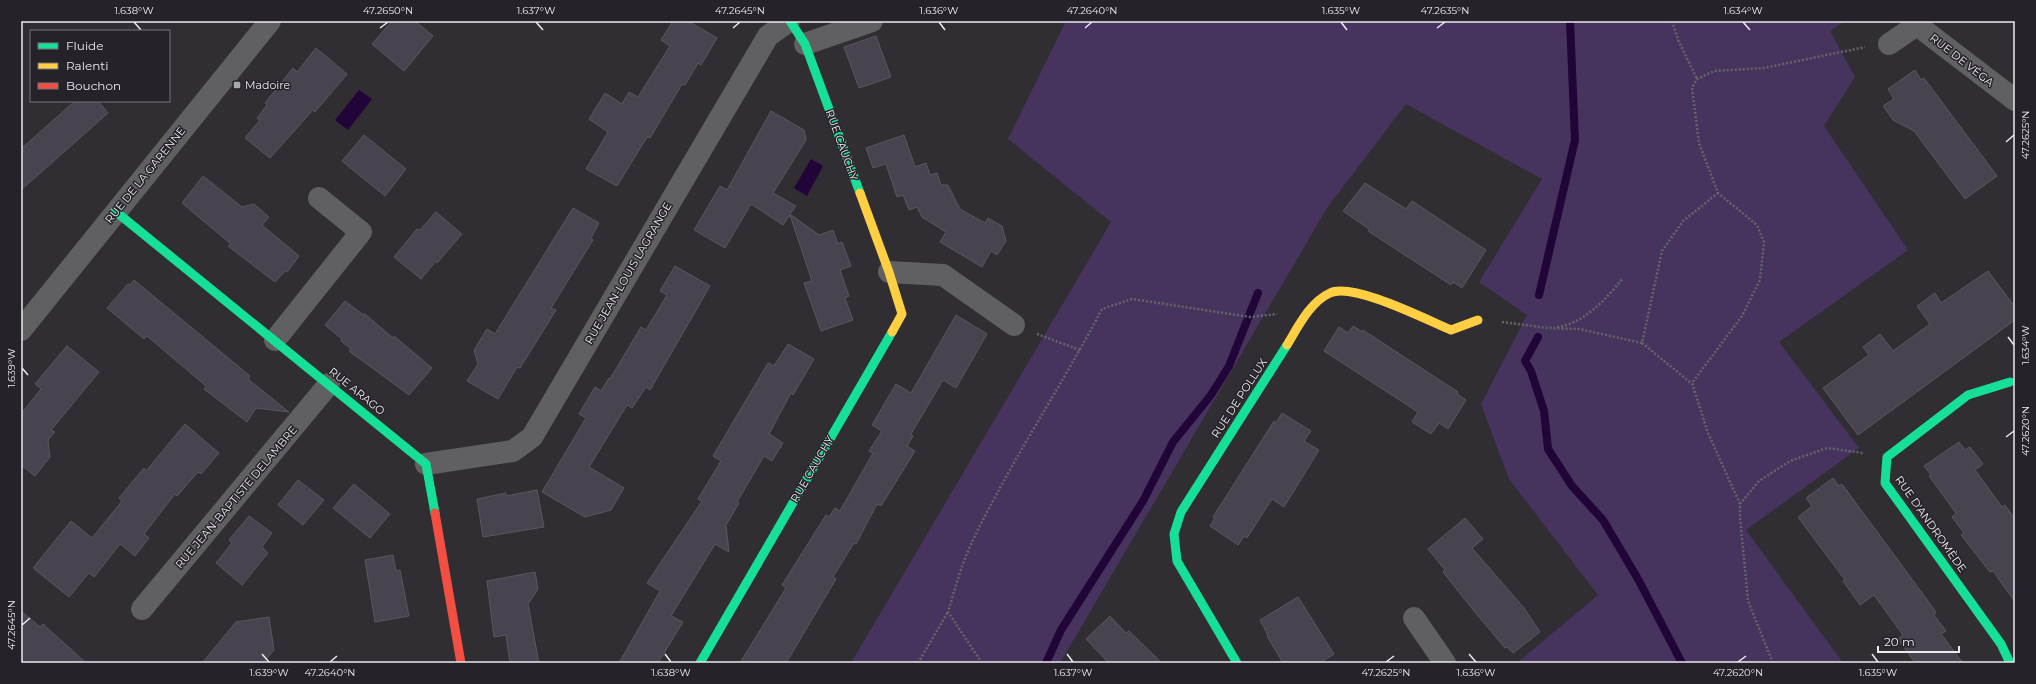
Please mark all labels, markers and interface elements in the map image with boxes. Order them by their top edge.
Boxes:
text: 1.638°W [114,4,154,17]
text: 47.2650°N [363,4,413,17]
text: 1.637°W [517,4,555,17]
text: 47.2645°N [715,4,765,17]
text: 1.636°W [920,4,958,17]
text: 47.2640°N [1066,4,1118,17]
text: 1.635°W [1322,4,1360,17]
text: 47.2635°N [1421,4,1469,17]
text: 1.634°W [1723,4,1763,17]
legend [30,30,170,102]
street label: RUE DE VÉGA [1927,31,1997,89]
text: Fluide [66,38,104,53]
text: Ralenti [66,58,108,73]
text: Bouchon [66,78,121,93]
place label: Madoire [245,78,291,92]
marker: Madoire [232,80,242,90]
street label: RUE CAUCHY [823,108,861,182]
text: 47.2625°N [2019,111,2032,159]
street label: RUE DE LA GARENNE [102,124,188,226]
street label: RUE JEAN-LOUIS LAGRANGE [582,200,674,346]
text: 1.634°W [2019,325,2032,365]
text: 1.639°W [5,348,18,388]
street label: RUE DE POLLUX [1208,355,1270,440]
street label: RUE ARAGO [326,364,388,418]
text: 47.2620°N [2019,406,2032,456]
street label: RUE JEAN-BAPTISTE DELAMBRE [172,423,300,571]
street label: RUE CAUCHY [787,433,837,505]
street label: RUE D'ANDROMÈDE [1892,473,1970,575]
text: 47.2645°N [5,600,18,650]
scale bar [1878,628,1959,654]
text: 20 m [1884,634,1915,649]
text: 1.639°W [249,666,289,679]
text: 47.2640°N [304,666,356,679]
text: 1.638°W [651,666,691,679]
text: 1.637°W [1054,666,1092,679]
text: 47.2625°N [1362,666,1410,679]
text: 1.636°W [1457,666,1495,679]
text: 47.2620°N [1713,666,1763,679]
text: 1.635°W [1859,666,1897,679]

